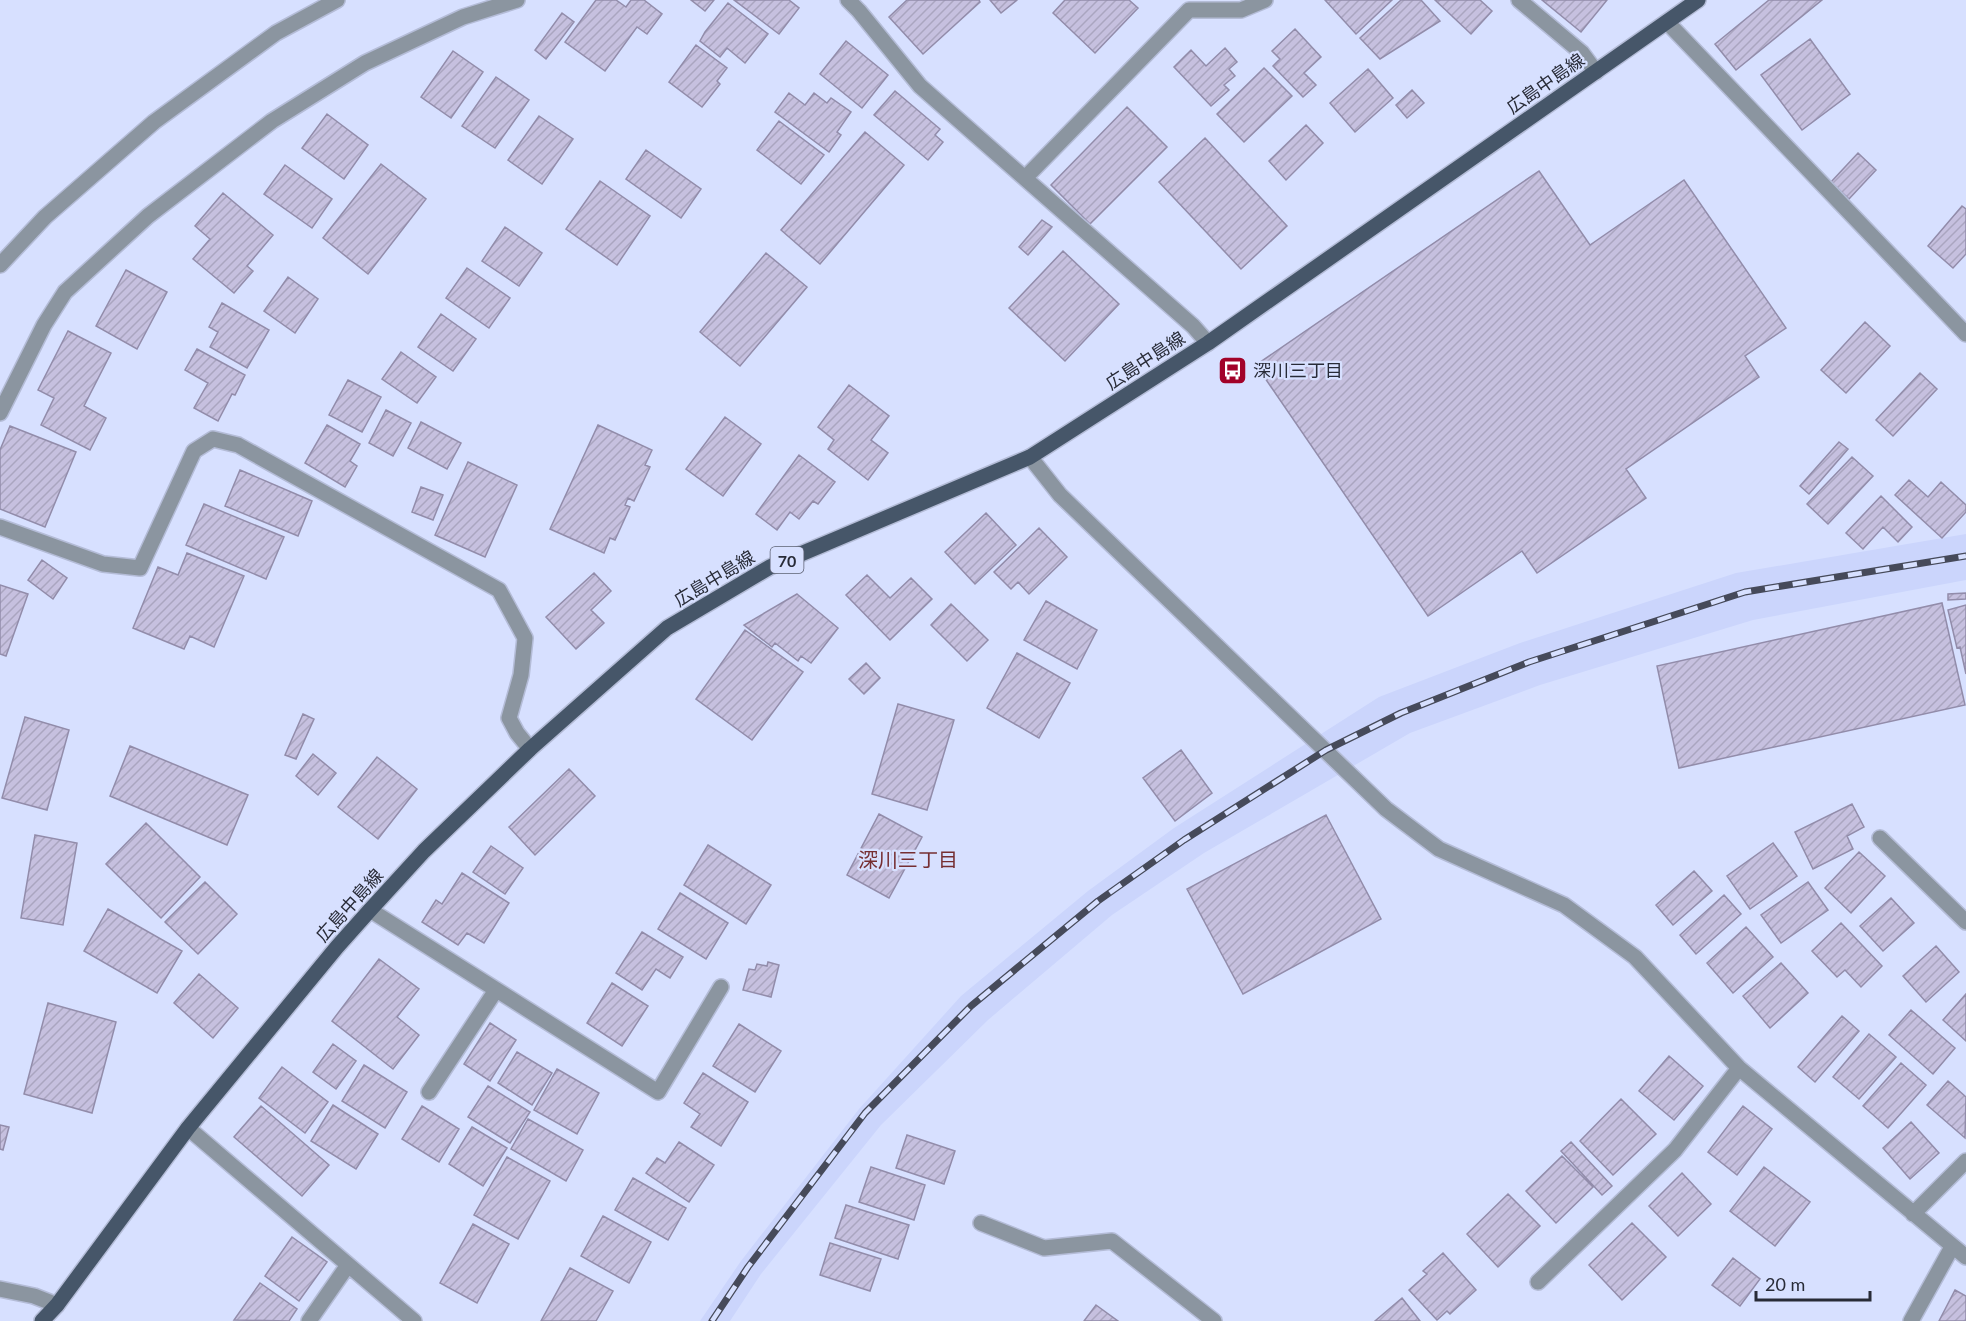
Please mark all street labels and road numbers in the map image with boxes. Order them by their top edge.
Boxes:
street label: 広島中島線 [1502,48,1588,118]
street label: 広島中島線 [1101,326,1189,394]
street label: 広島中島線 [670,545,758,611]
road number: 70 [770,547,804,573]
street label: 広島中島線 [311,864,387,946]

